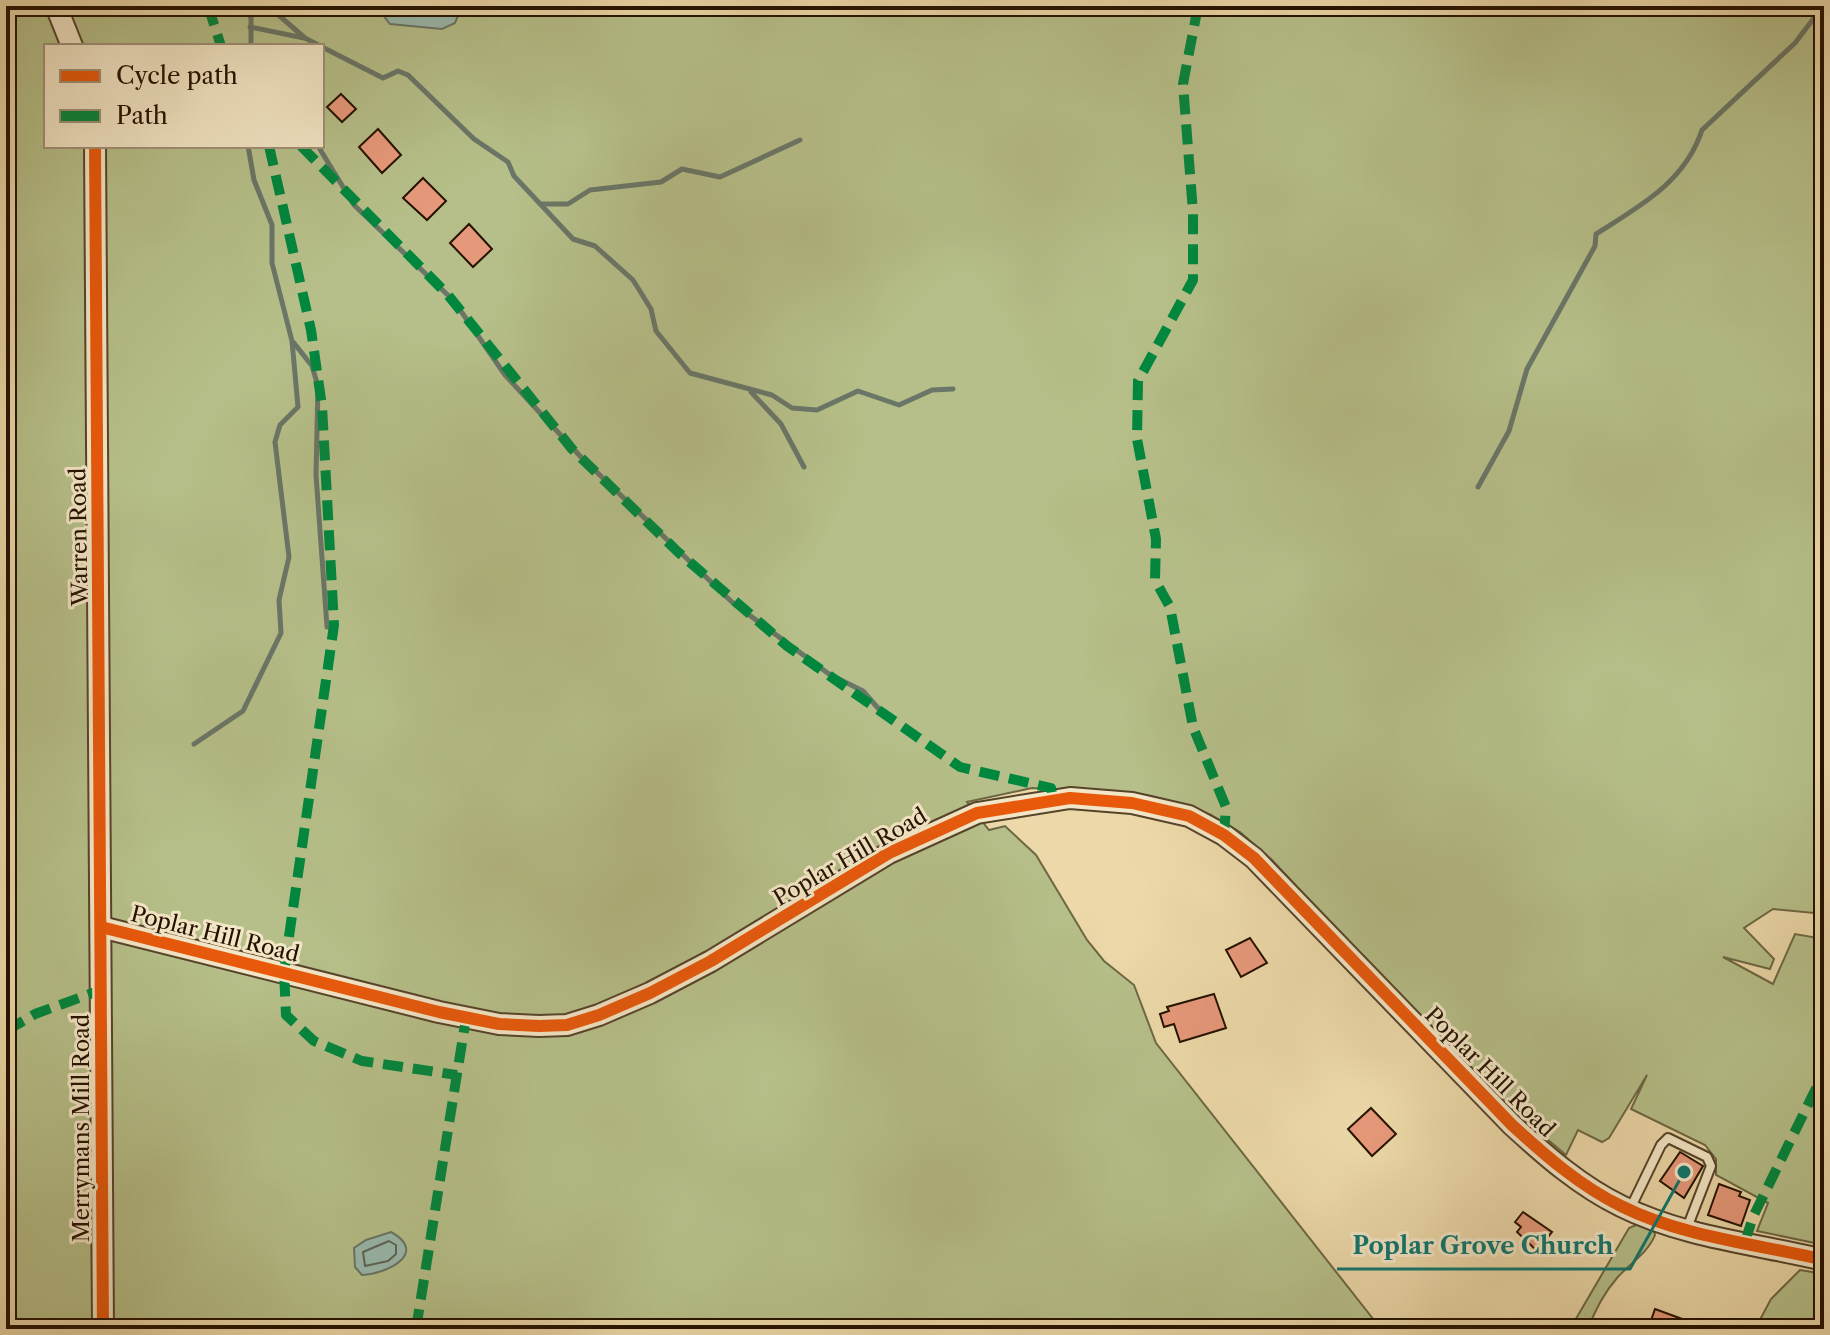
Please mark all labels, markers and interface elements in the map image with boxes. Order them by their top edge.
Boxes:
legend [44,44,324,148]
text: Cycle path [116,61,238,90]
text: Path [116,101,168,130]
street label: Warren Road [64,468,94,607]
street label: Poplar Hill Road [768,802,932,912]
street label: Poplar Hill Road [128,900,302,968]
street label: Poplar Hill Road [1419,1001,1561,1143]
street label: Merrymans Mill Road [68,1014,95,1242]
callout: Poplar Grove Church [1337,1221,1630,1269]
text: Poplar Grove Church [1353,1231,1614,1260]

